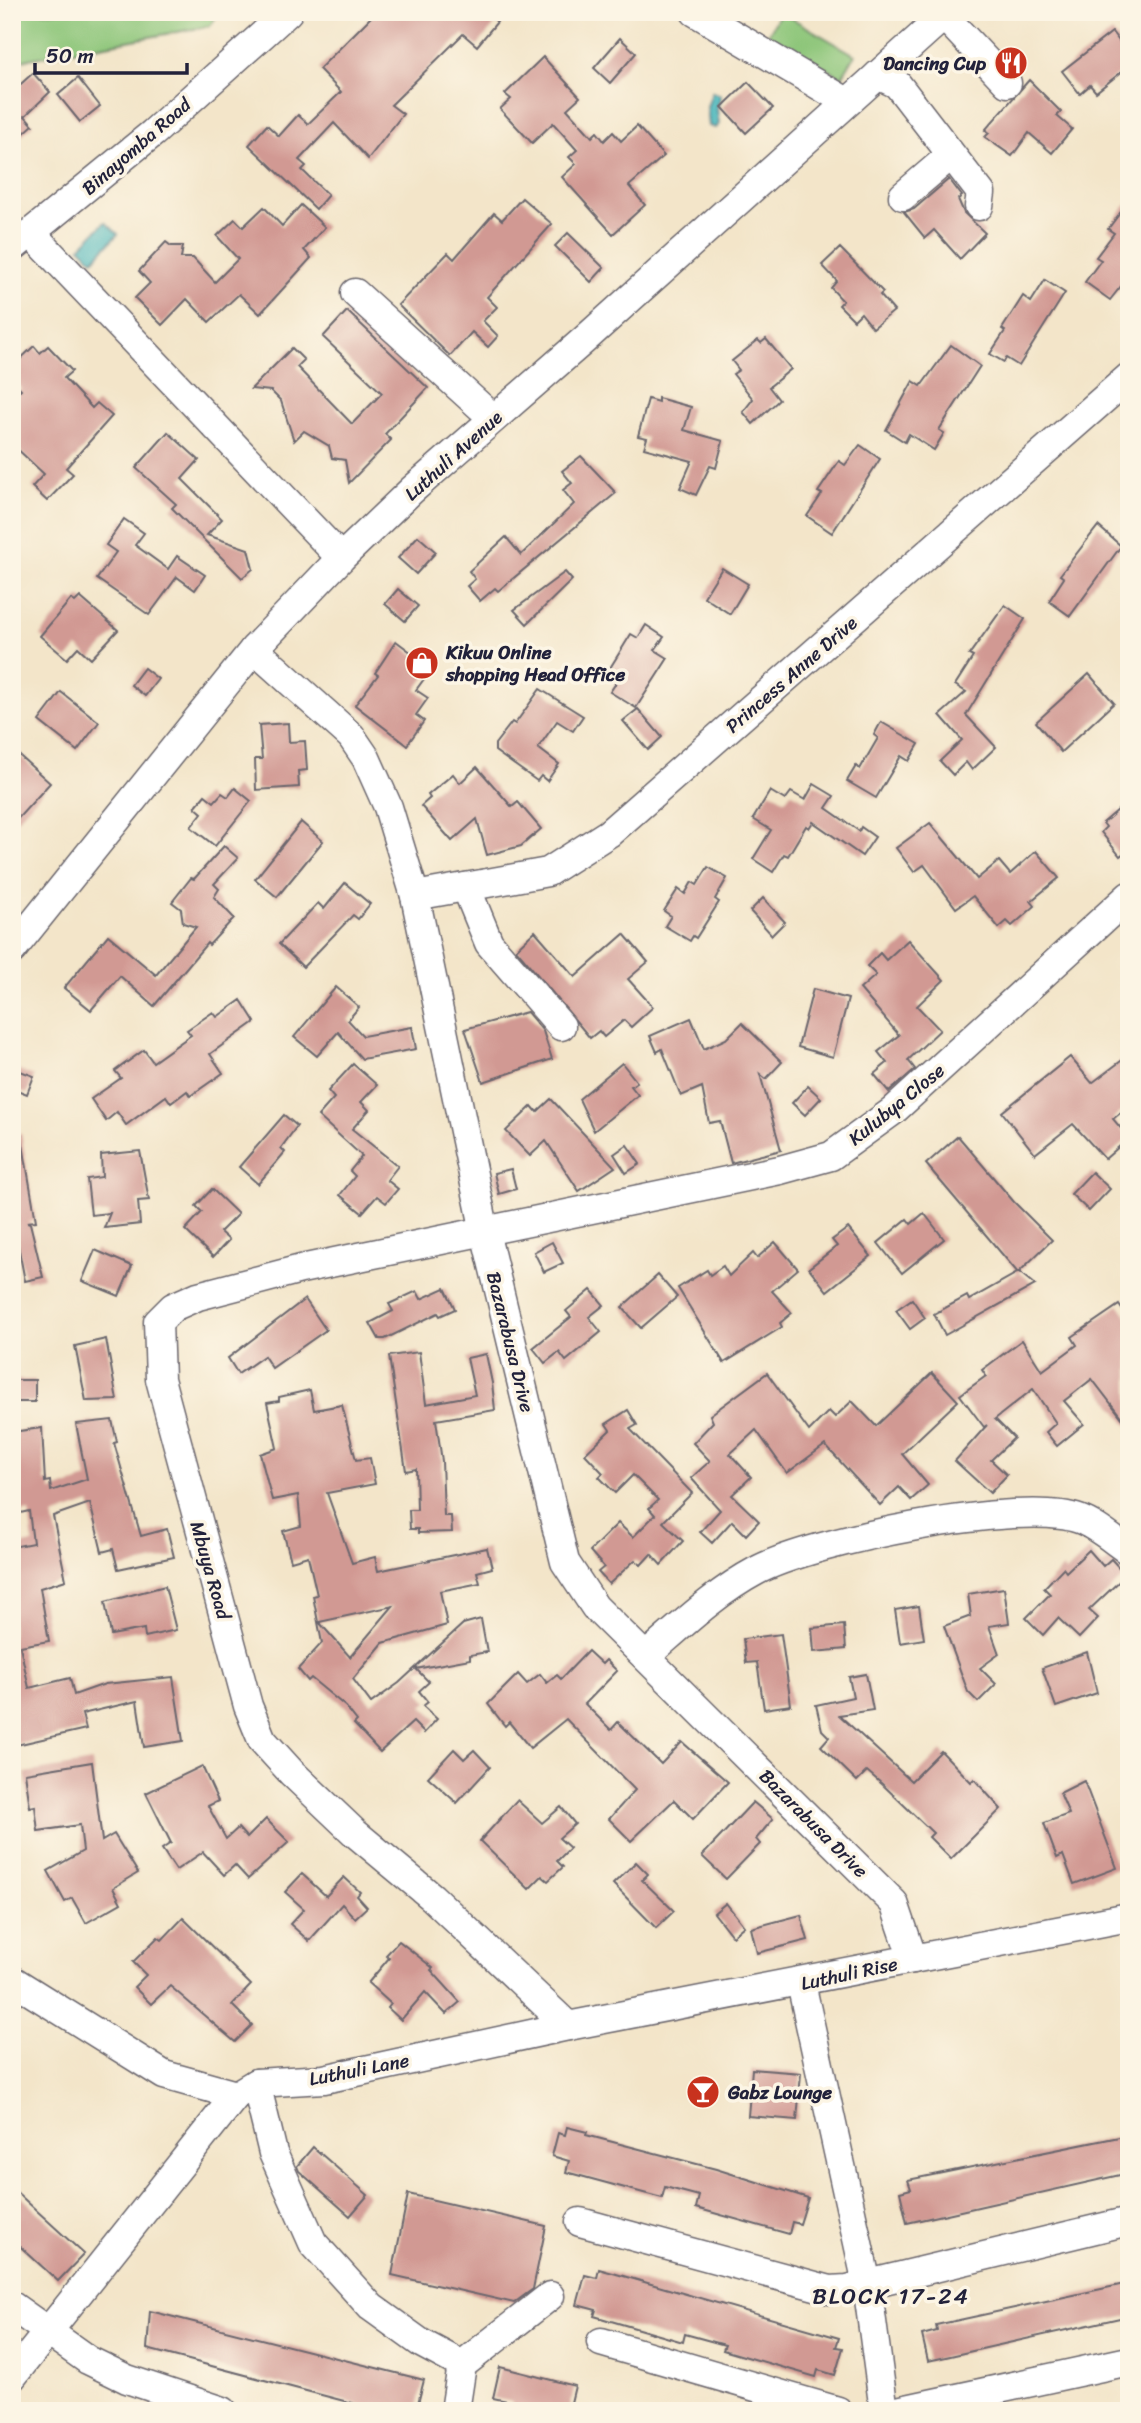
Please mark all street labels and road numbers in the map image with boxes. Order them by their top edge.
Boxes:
street label: Binayomba Road [74,88,199,204]
street label: Luthuli Avenue [396,402,510,509]
street label: Princess Anne Drive [718,607,865,741]
street label: Kulubya Close [840,1055,952,1154]
street label: Bazarabusa Drive [477,1268,544,1416]
street label: Mbuya Road [181,1517,241,1625]
street label: Bazarabusa Drive [751,1761,876,1886]
street label: Luthuli Rise [798,1947,901,2000]
street label: Luthuli Lane [306,2044,412,2095]

